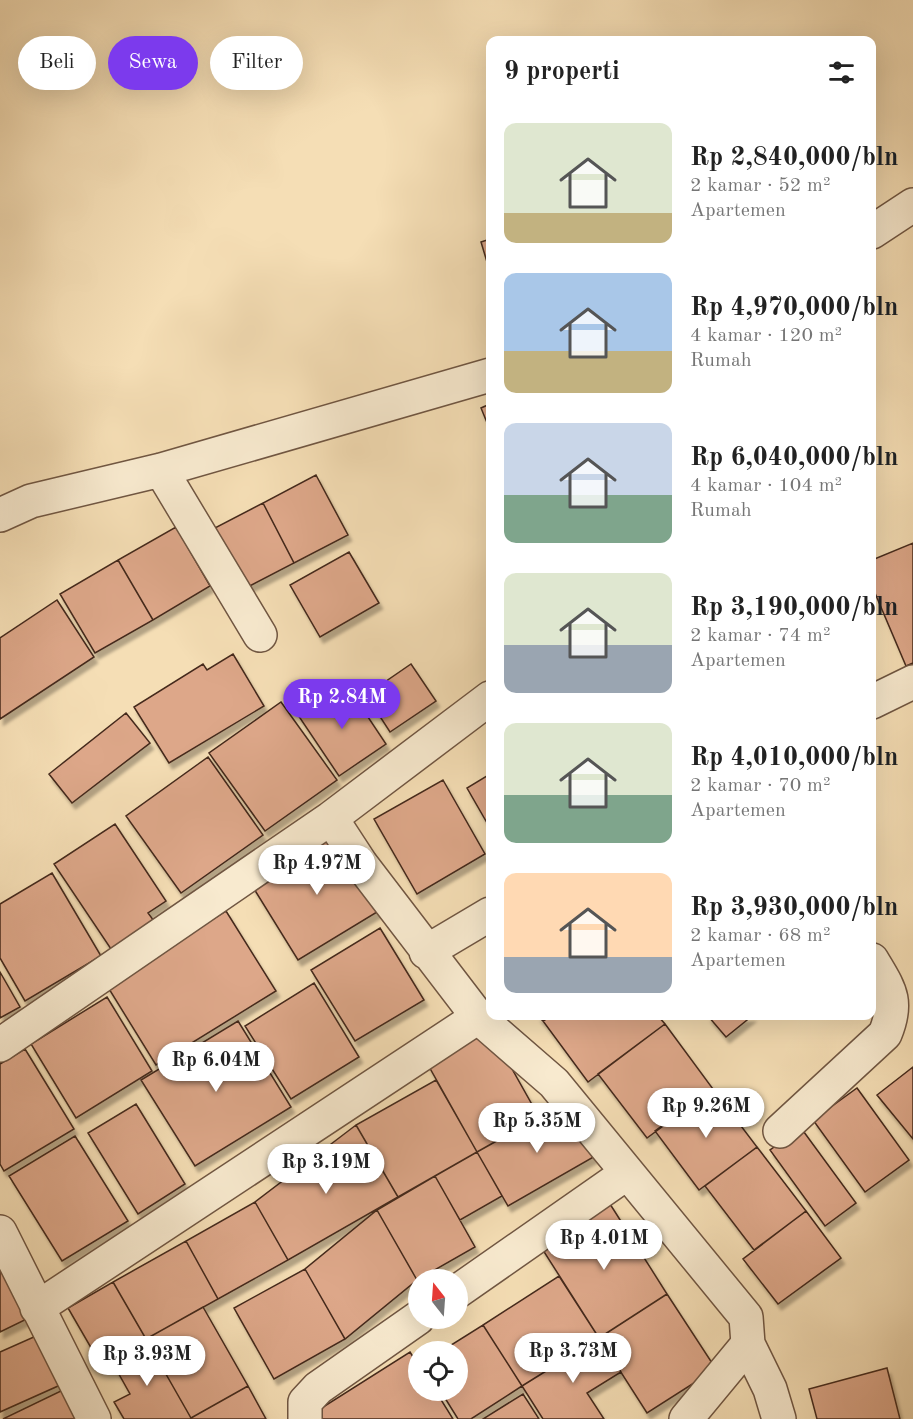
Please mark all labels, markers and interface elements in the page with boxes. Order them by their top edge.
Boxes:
chip: Beli [18,36,96,90]
chip: Sewa [108,36,198,90]
chip: Filter [210,36,303,90]
icon: filters [825,56,858,89]
text: 9 properti [504,59,620,85]
text: Rp 2,840,000/bln [690,145,898,171]
icon: home [552,147,624,219]
text: 2 kamar · 52 m² [690,176,831,196]
text: Apartemen [690,201,786,221]
text: Rp 4,970,000/bln [690,295,898,321]
icon: home [552,297,624,369]
text: 4 kamar · 120 m² [690,326,842,346]
text: Rumah [690,351,752,371]
text: Rp 6,040,000/bln [690,445,898,471]
icon: home [552,447,624,519]
text: 4 kamar · 104 m² [690,476,842,496]
text: Rumah [690,501,752,521]
text: Rp 3,190,000/bln [690,595,898,621]
icon: home [552,597,624,669]
text: 2 kamar · 74 m² [690,626,831,646]
text: Apartemen [690,651,786,671]
pin: Rp 2.84M [280,679,404,730]
text: Rp 2.84M [297,688,387,708]
text: Rp 4,010,000/bln [690,745,898,771]
icon: home [552,747,624,819]
text: 2 kamar · 70 m² [690,776,831,796]
text: Apartemen [690,801,786,821]
pin: Rp 4.97M [255,845,379,896]
text: Rp 4.97M [272,854,362,874]
text: Rp 3,930,000/bln [690,895,898,921]
icon: home [552,897,624,969]
text: 2 kamar · 68 m² [690,926,831,946]
text: Apartemen [690,951,786,971]
pin: Rp 6.04M [154,1042,278,1093]
text: Rp 6.04M [171,1051,261,1071]
pin: Rp 9.26M [644,1088,768,1139]
text: Rp 9.26M [661,1097,751,1117]
pin: Rp 5.35M [475,1103,599,1154]
text: Rp 5.35M [492,1112,582,1132]
pin: Rp 3.19M [264,1144,388,1195]
text: Rp 3.19M [281,1153,371,1173]
pin: Rp 4.01M [542,1220,666,1271]
text: Rp 4.01M [559,1229,649,1249]
north arrow [408,1269,468,1329]
map controls [408,1269,468,1401]
pin: Rp 3.73M [511,1333,635,1384]
pin: Rp 3.93M [85,1336,209,1387]
button: locate [408,1341,468,1401]
text: Rp 3.73M [528,1342,618,1362]
text: Rp 3.93M [102,1345,192,1365]

